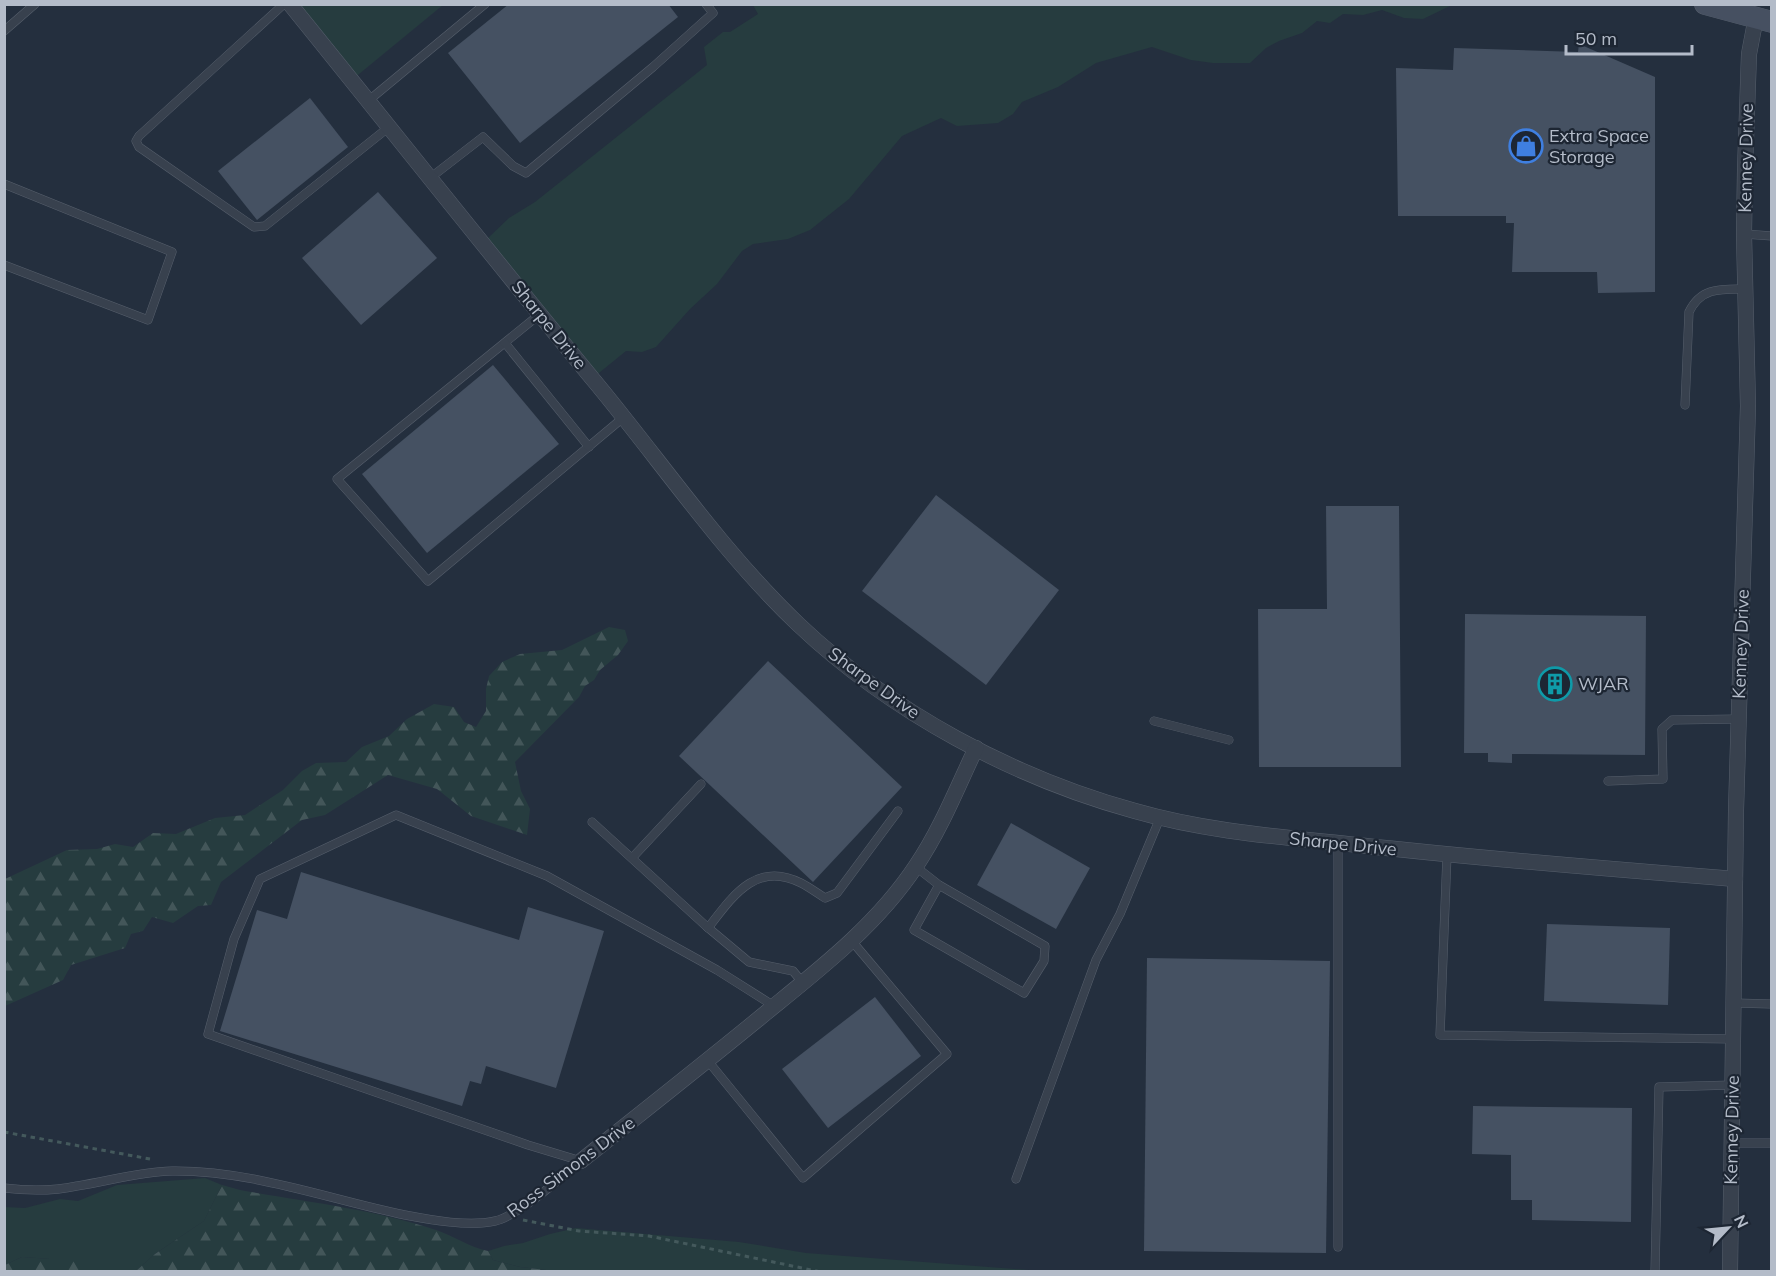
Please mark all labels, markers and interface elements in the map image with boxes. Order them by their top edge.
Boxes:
scale bar [1566,18,1692,56]
text: 50 m [1575,27,1617,50]
street label: Kenney Drive [1733,103,1758,213]
place label: Extra Space Storage [1549,124,1649,168]
shop icon: Extra Space Storage [1508,128,1544,164]
street label: Sharpe Drive [507,276,592,374]
street label: Kenney Drive [1727,589,1754,699]
street label: Sharpe Drive [824,642,925,724]
building icon: WJAR [1537,666,1573,702]
place label: WJAR [1578,672,1629,695]
street label: Sharpe Drive [1288,826,1398,861]
street label: Kenney Drive [1719,1075,1744,1185]
street label: Ross Simons Drive [502,1111,639,1222]
north arrow [1698,1198,1758,1258]
text: N [1730,1212,1753,1231]

